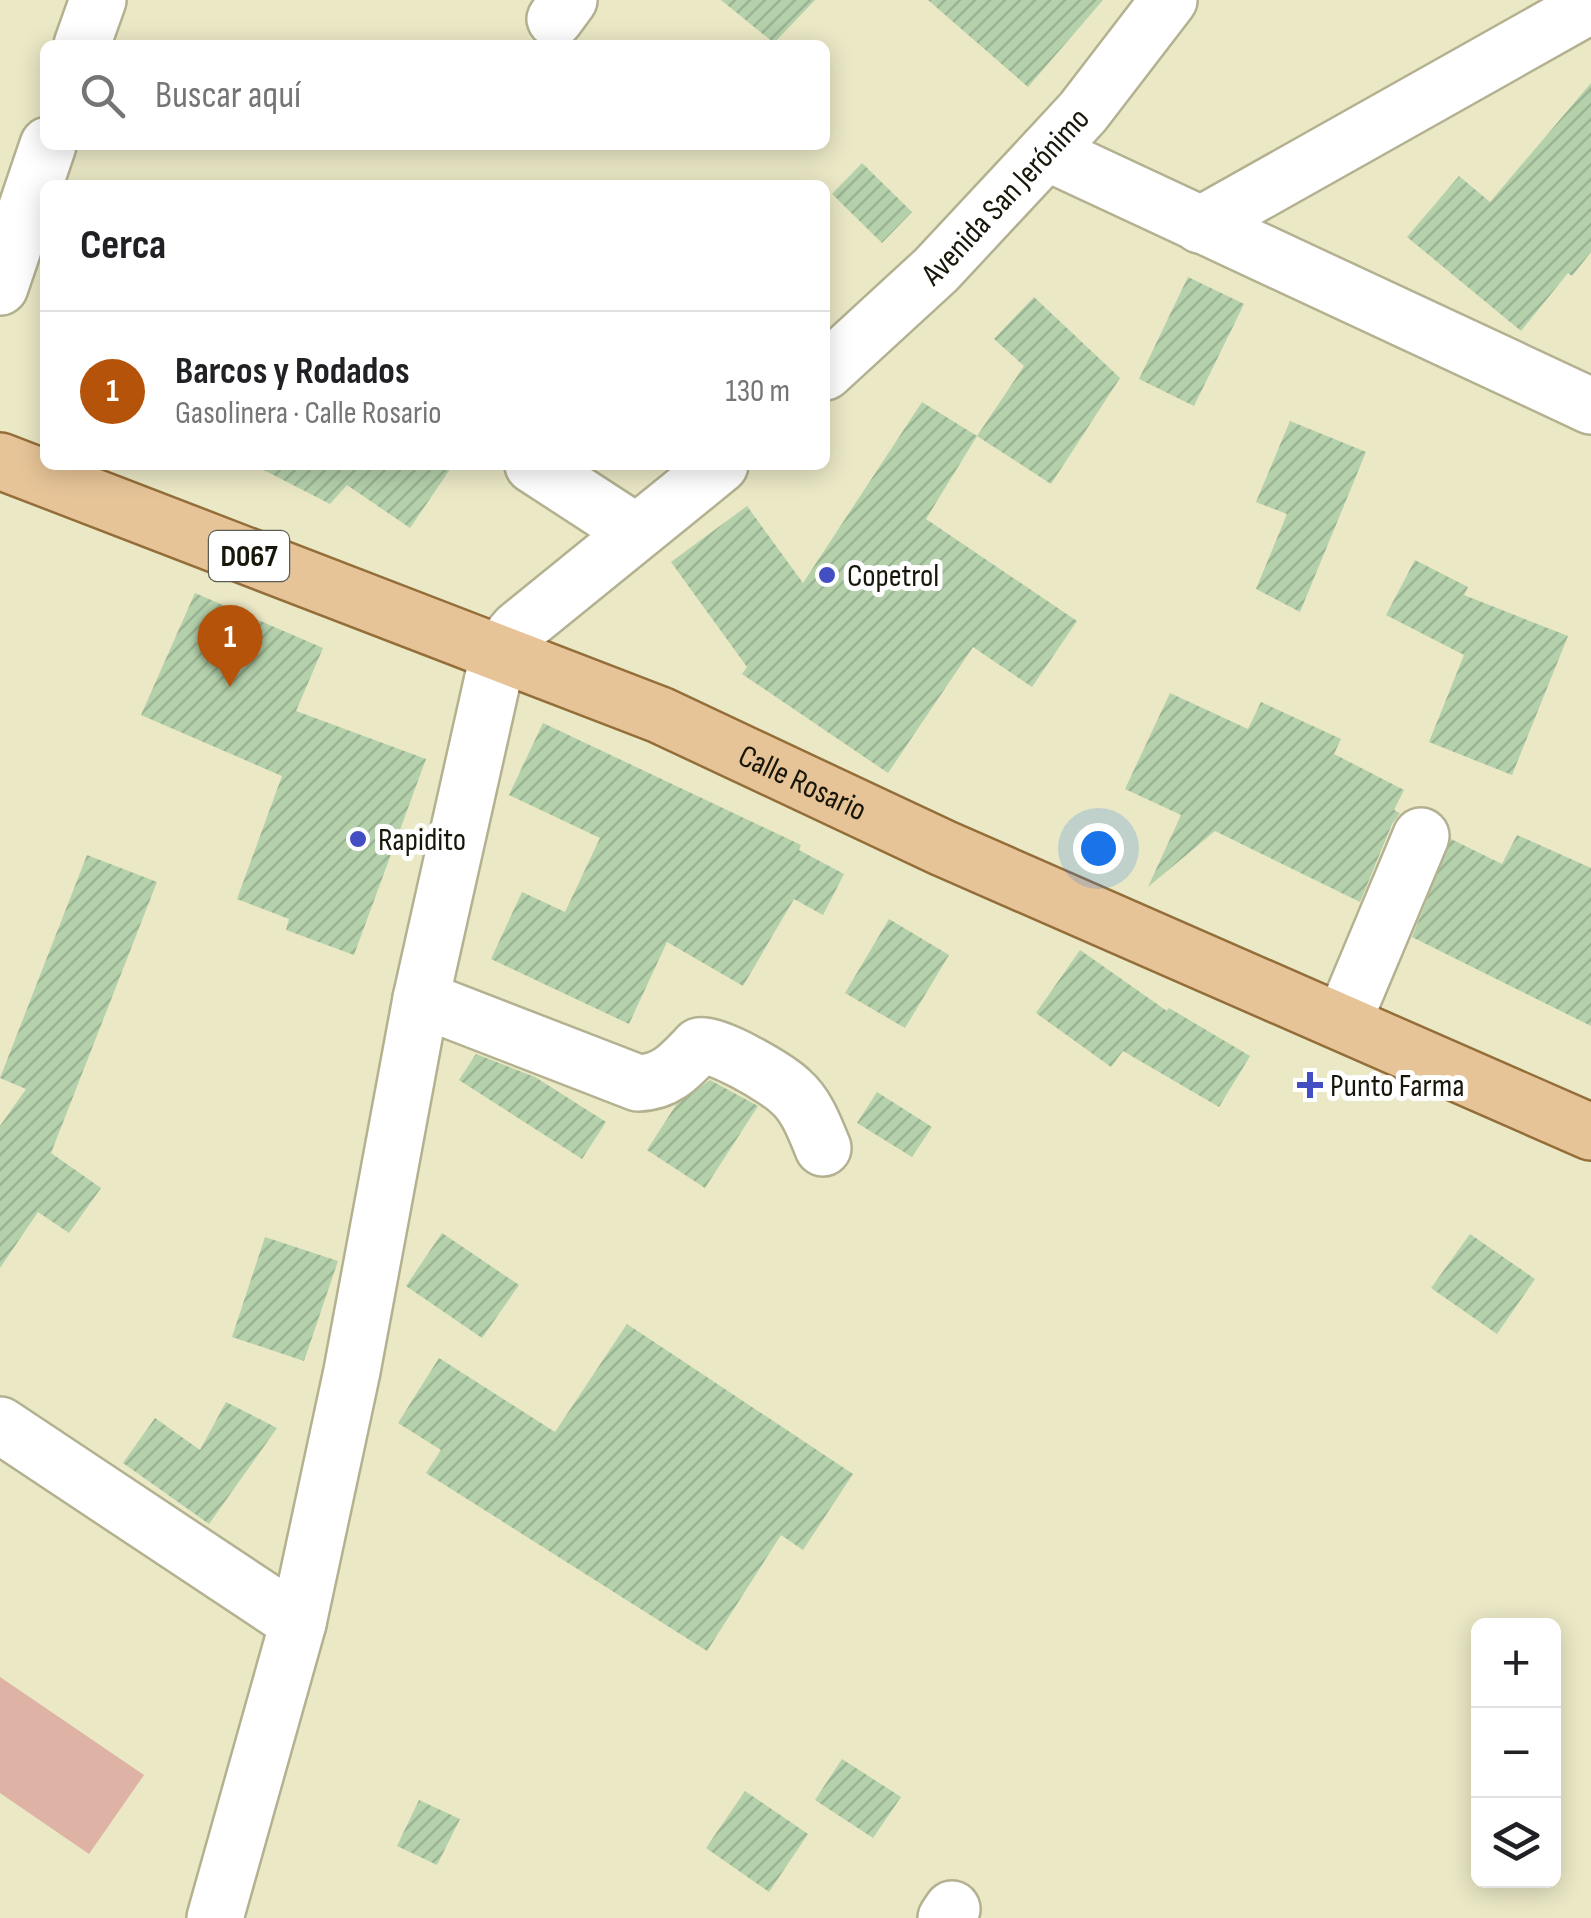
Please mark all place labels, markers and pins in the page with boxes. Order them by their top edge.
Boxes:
place label: Copetrol [847,557,939,596]
marker: Copetrol [816,564,838,586]
pin: 1 [198,604,262,687]
place label: Rapidito [378,821,466,860]
marker: Rapidito [347,828,369,850]
place label: Punto Farma [1330,1067,1465,1106]
marker: Punto Farma [1299,1074,1321,1096]

